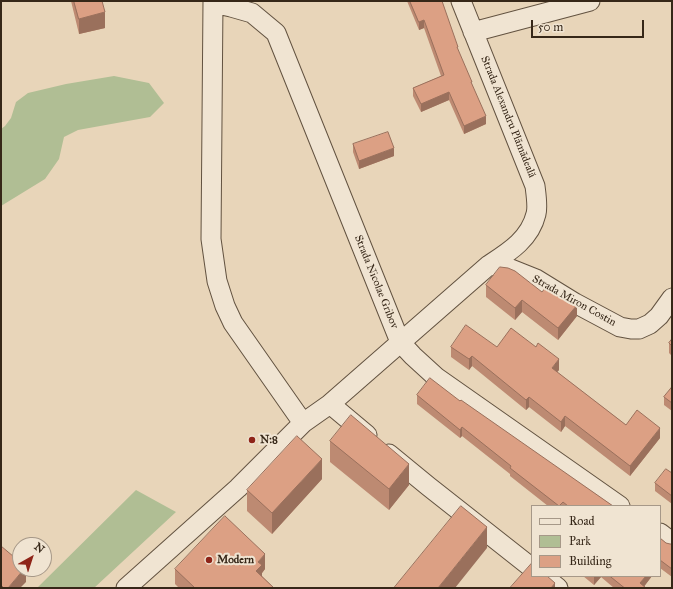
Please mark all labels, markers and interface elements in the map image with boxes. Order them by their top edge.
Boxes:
scale bar [533,12,646,38]
text: 50 m [538,20,563,34]
street label: Strada Alexandru Plămădeală [478,54,538,180]
street label: Strada Nicolae Gribov [351,233,401,331]
street label: Strada Miron Costin [530,272,618,330]
place label: N:8 [260,433,278,447]
marker: N:8 [247,435,257,445]
legend [531,505,661,577]
text: Road [569,514,595,528]
text: Park [569,534,591,548]
north arrow [12,537,52,577]
text: N [32,540,47,556]
place label: Modern [217,553,254,567]
text: Building [569,554,611,568]
marker: Modern [204,555,214,565]

